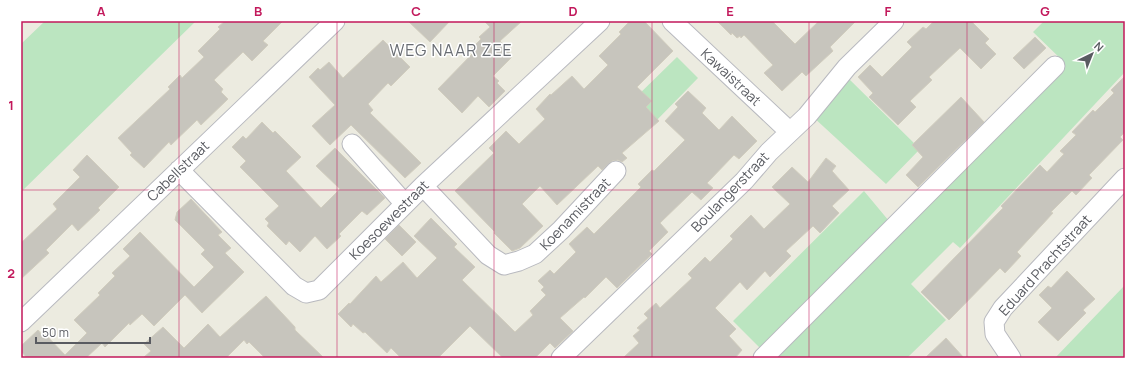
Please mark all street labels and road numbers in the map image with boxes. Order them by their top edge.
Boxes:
street label: Kawaistraat [697,44,766,110]
street label: Cabellstraat [142,136,213,205]
street label: Boulangerstraat [686,147,773,236]
street label: Koenamistraat [535,173,614,254]
street label: Koesoewestraat [345,175,433,264]
street label: Eduard Prachtstraat [994,210,1095,319]

